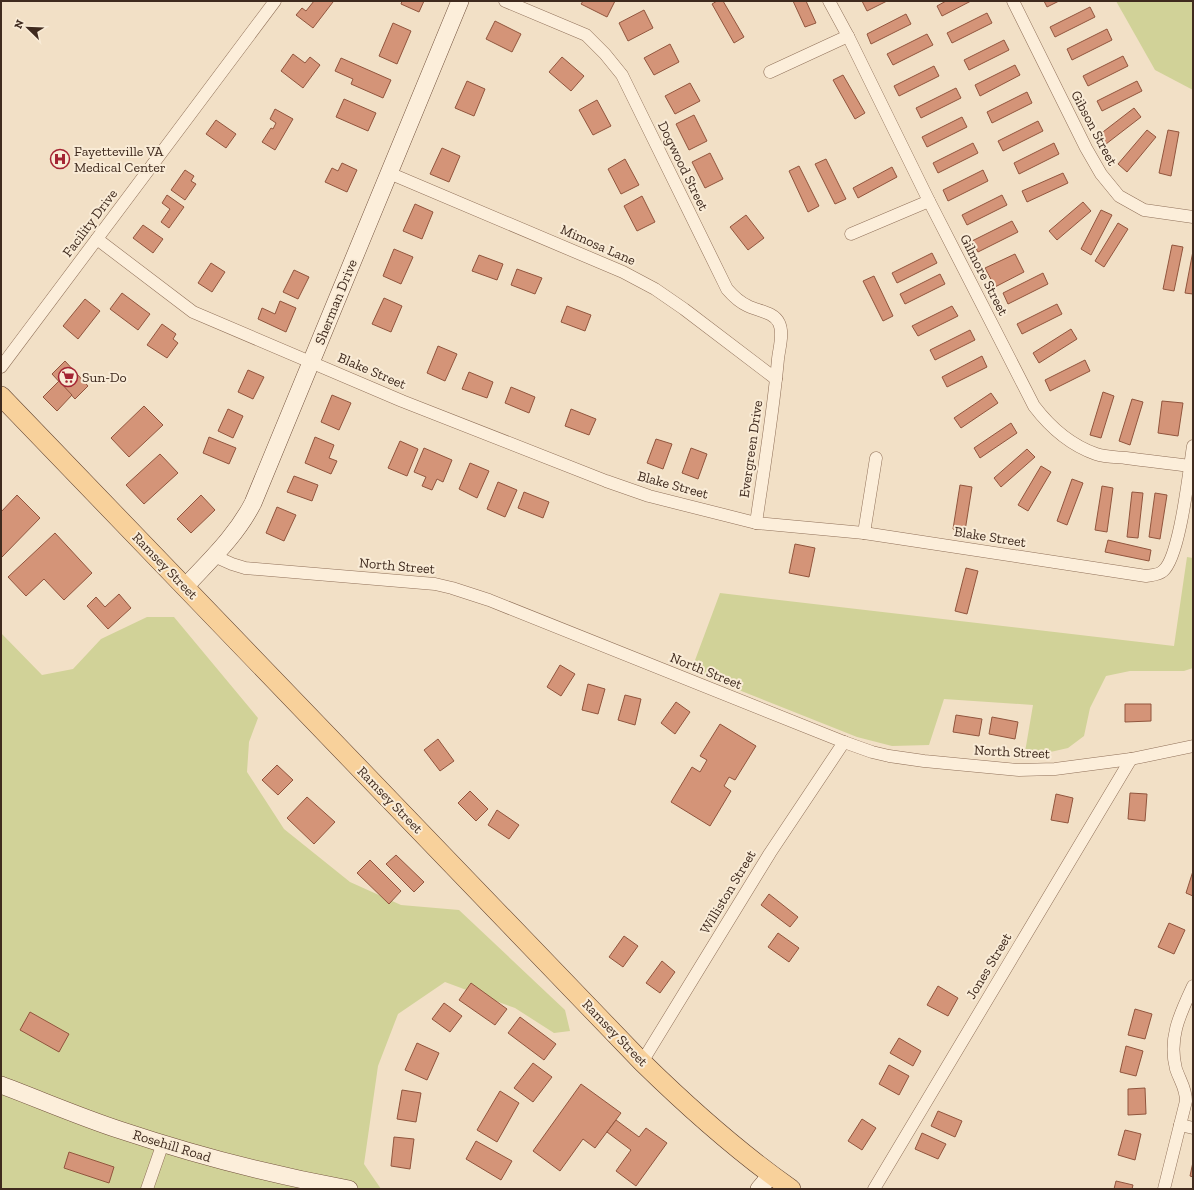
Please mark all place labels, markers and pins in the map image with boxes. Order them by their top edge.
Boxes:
place label: Fayetteville VA Medical Center [74,143,166,176]
hospital icon: Fayetteville VA Medical Center [49,148,71,170]
supermarket icon: Sun-Do [57,366,79,388]
place label: Sun-Do [82,369,127,386]

